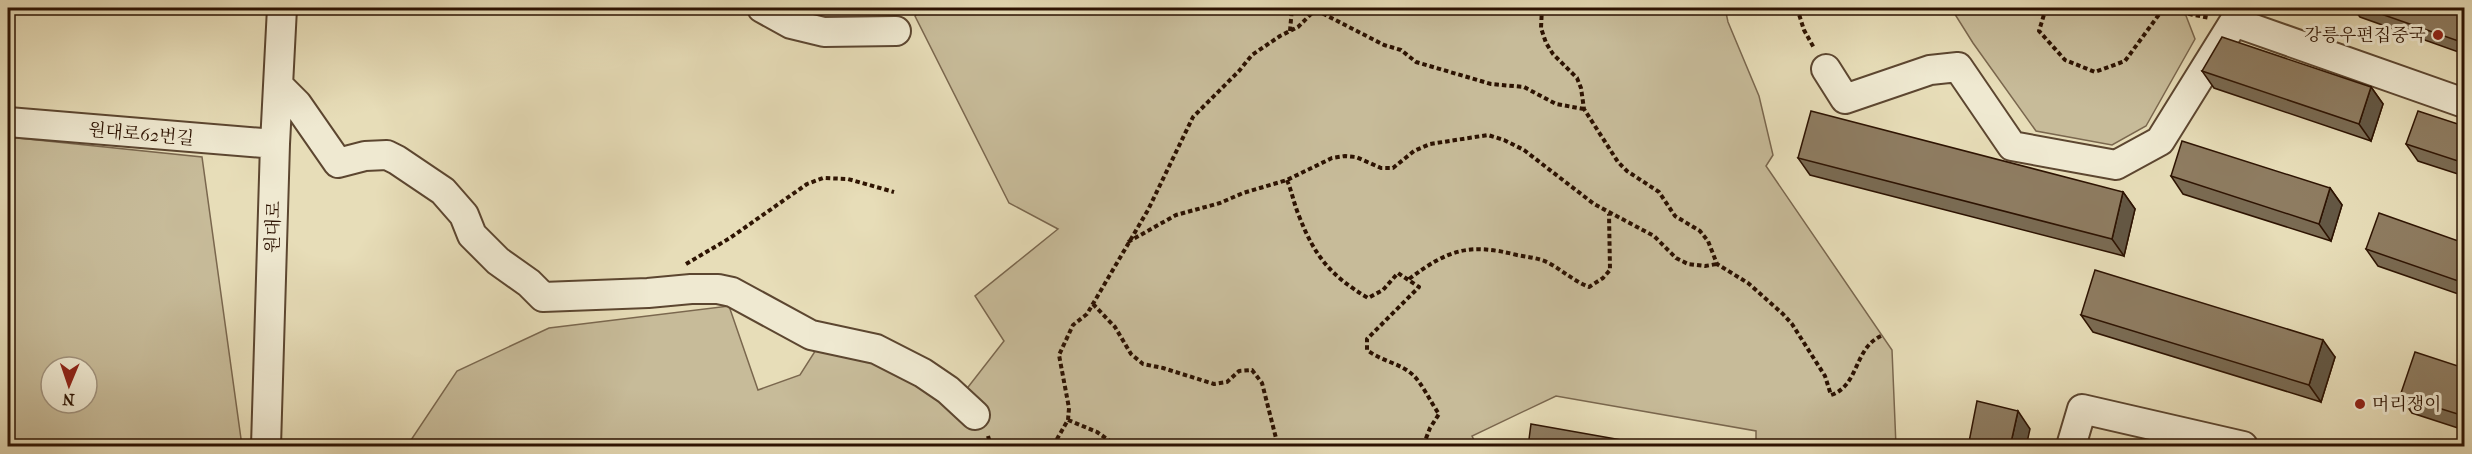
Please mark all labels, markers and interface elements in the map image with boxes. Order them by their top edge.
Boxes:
place label: 강릉우편집중국 [2304,25,2426,46]
marker: 강릉우편집중국 [2431,28,2445,42]
street label: 원대로62번길 [87,119,195,150]
street label: 원대로 [262,201,285,253]
north arrow [39,355,99,415]
text: N [61,390,75,409]
place label: 머리쟁이 [2372,394,2442,415]
marker: 머리쟁이 [2353,397,2367,411]

